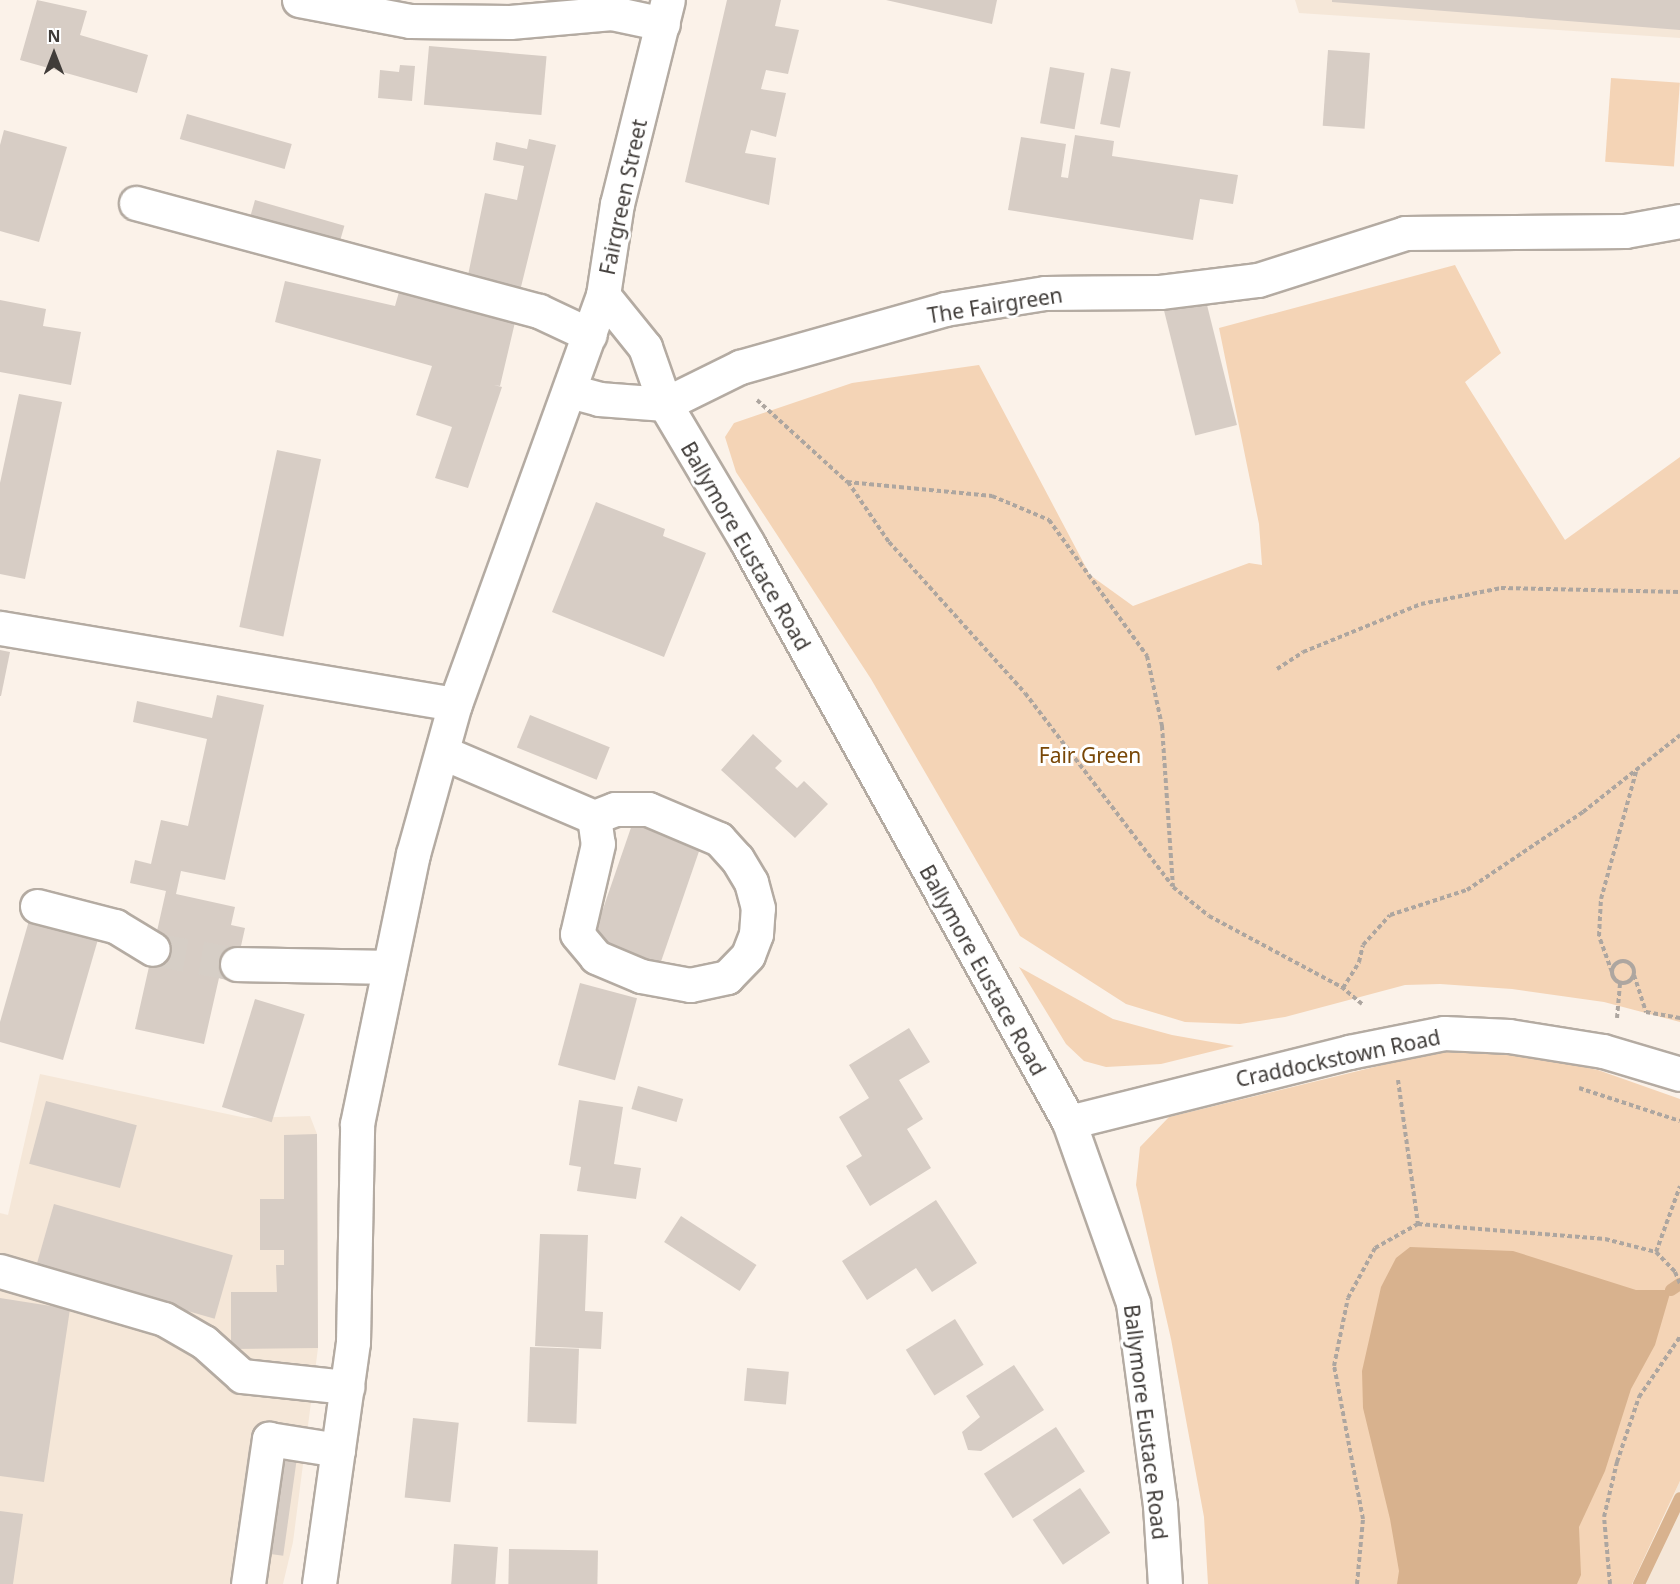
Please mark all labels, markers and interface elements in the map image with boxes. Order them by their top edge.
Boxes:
north arrow [24,24,84,84]
text: N [47,25,61,47]
street label: Fairgreen Street [594,117,652,277]
street label: The Fairgreen [926,282,1064,328]
street label: Ballymore Eustace Road [676,437,816,655]
park label: Fair Green [1039,742,1141,768]
street label: Ballymore Eustace Road [915,860,1051,1080]
street label: Craddockstown Road [1233,1024,1443,1092]
street label: Ballymore Eustace Road [1119,1303,1173,1541]

